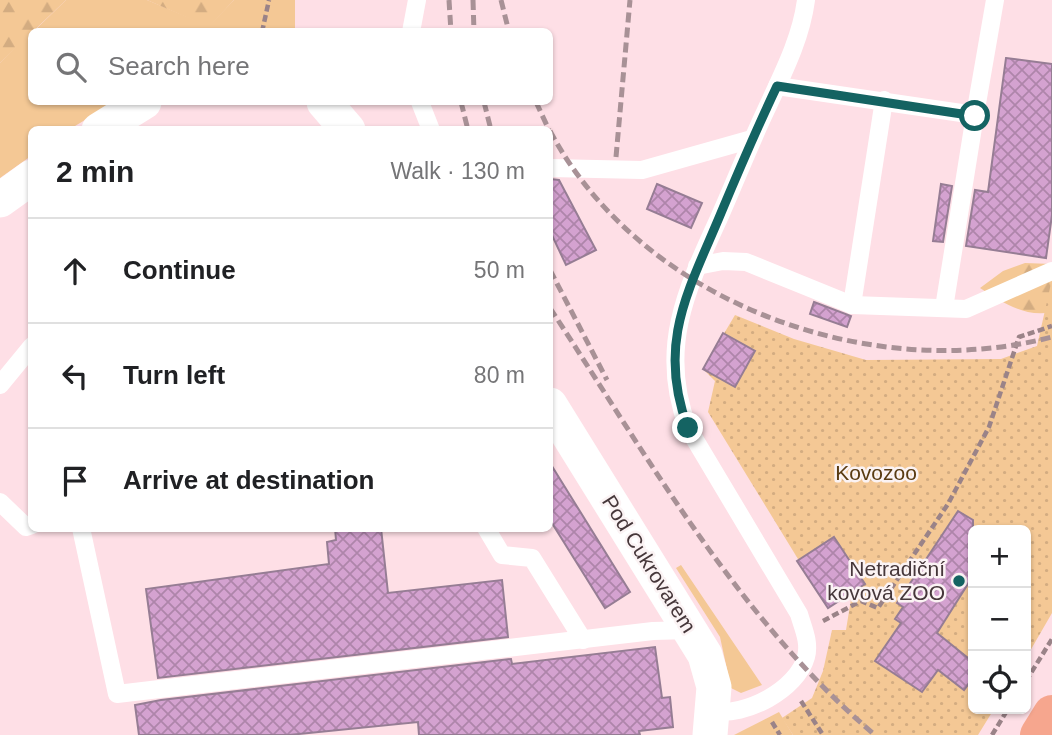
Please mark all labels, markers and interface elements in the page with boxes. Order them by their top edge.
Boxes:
search box [28,28,553,105]
icon: search [52,48,90,86]
text: Search here [108,51,250,81]
route start [959,100,990,131]
text: 2 min [56,155,134,188]
text: Walk · 130 m [390,158,525,184]
icon: ahead [56,252,94,290]
text: Continue [123,255,236,285]
text: 50 m [474,257,525,283]
icon: left [56,357,94,395]
text: Turn left [123,360,225,390]
text: 80 m [474,362,525,388]
route end [672,412,703,443]
park label: Kovozoo [835,461,917,484]
icon: arrive [56,462,94,500]
text: Arrive at destination [123,465,374,495]
street label: Pod Cukrovarem [598,491,701,637]
map controls [968,525,1031,714]
button: + [968,525,1031,588]
place label: Netradiční kovová ZOO [827,557,945,604]
marker: Netradiční kovová ZOO [951,573,967,589]
button: − [968,588,1031,651]
button: locate [968,651,1031,714]

